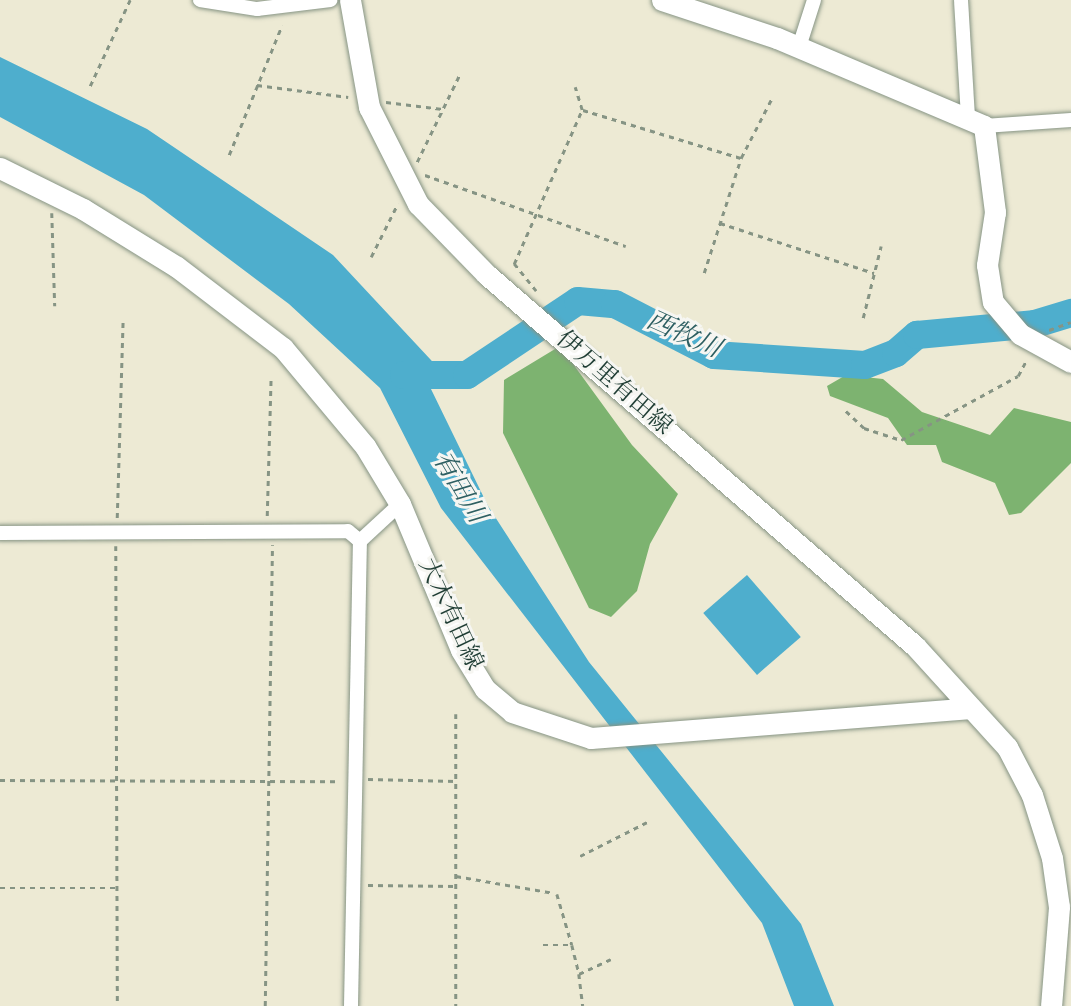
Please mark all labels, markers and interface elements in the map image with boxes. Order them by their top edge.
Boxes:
water label: 西牧川 [641,306,725,366]
street label: 伊万里有田線 [549,326,677,442]
water label: 有田川 [425,447,491,529]
street label: 大木有田線 [411,555,487,675]

